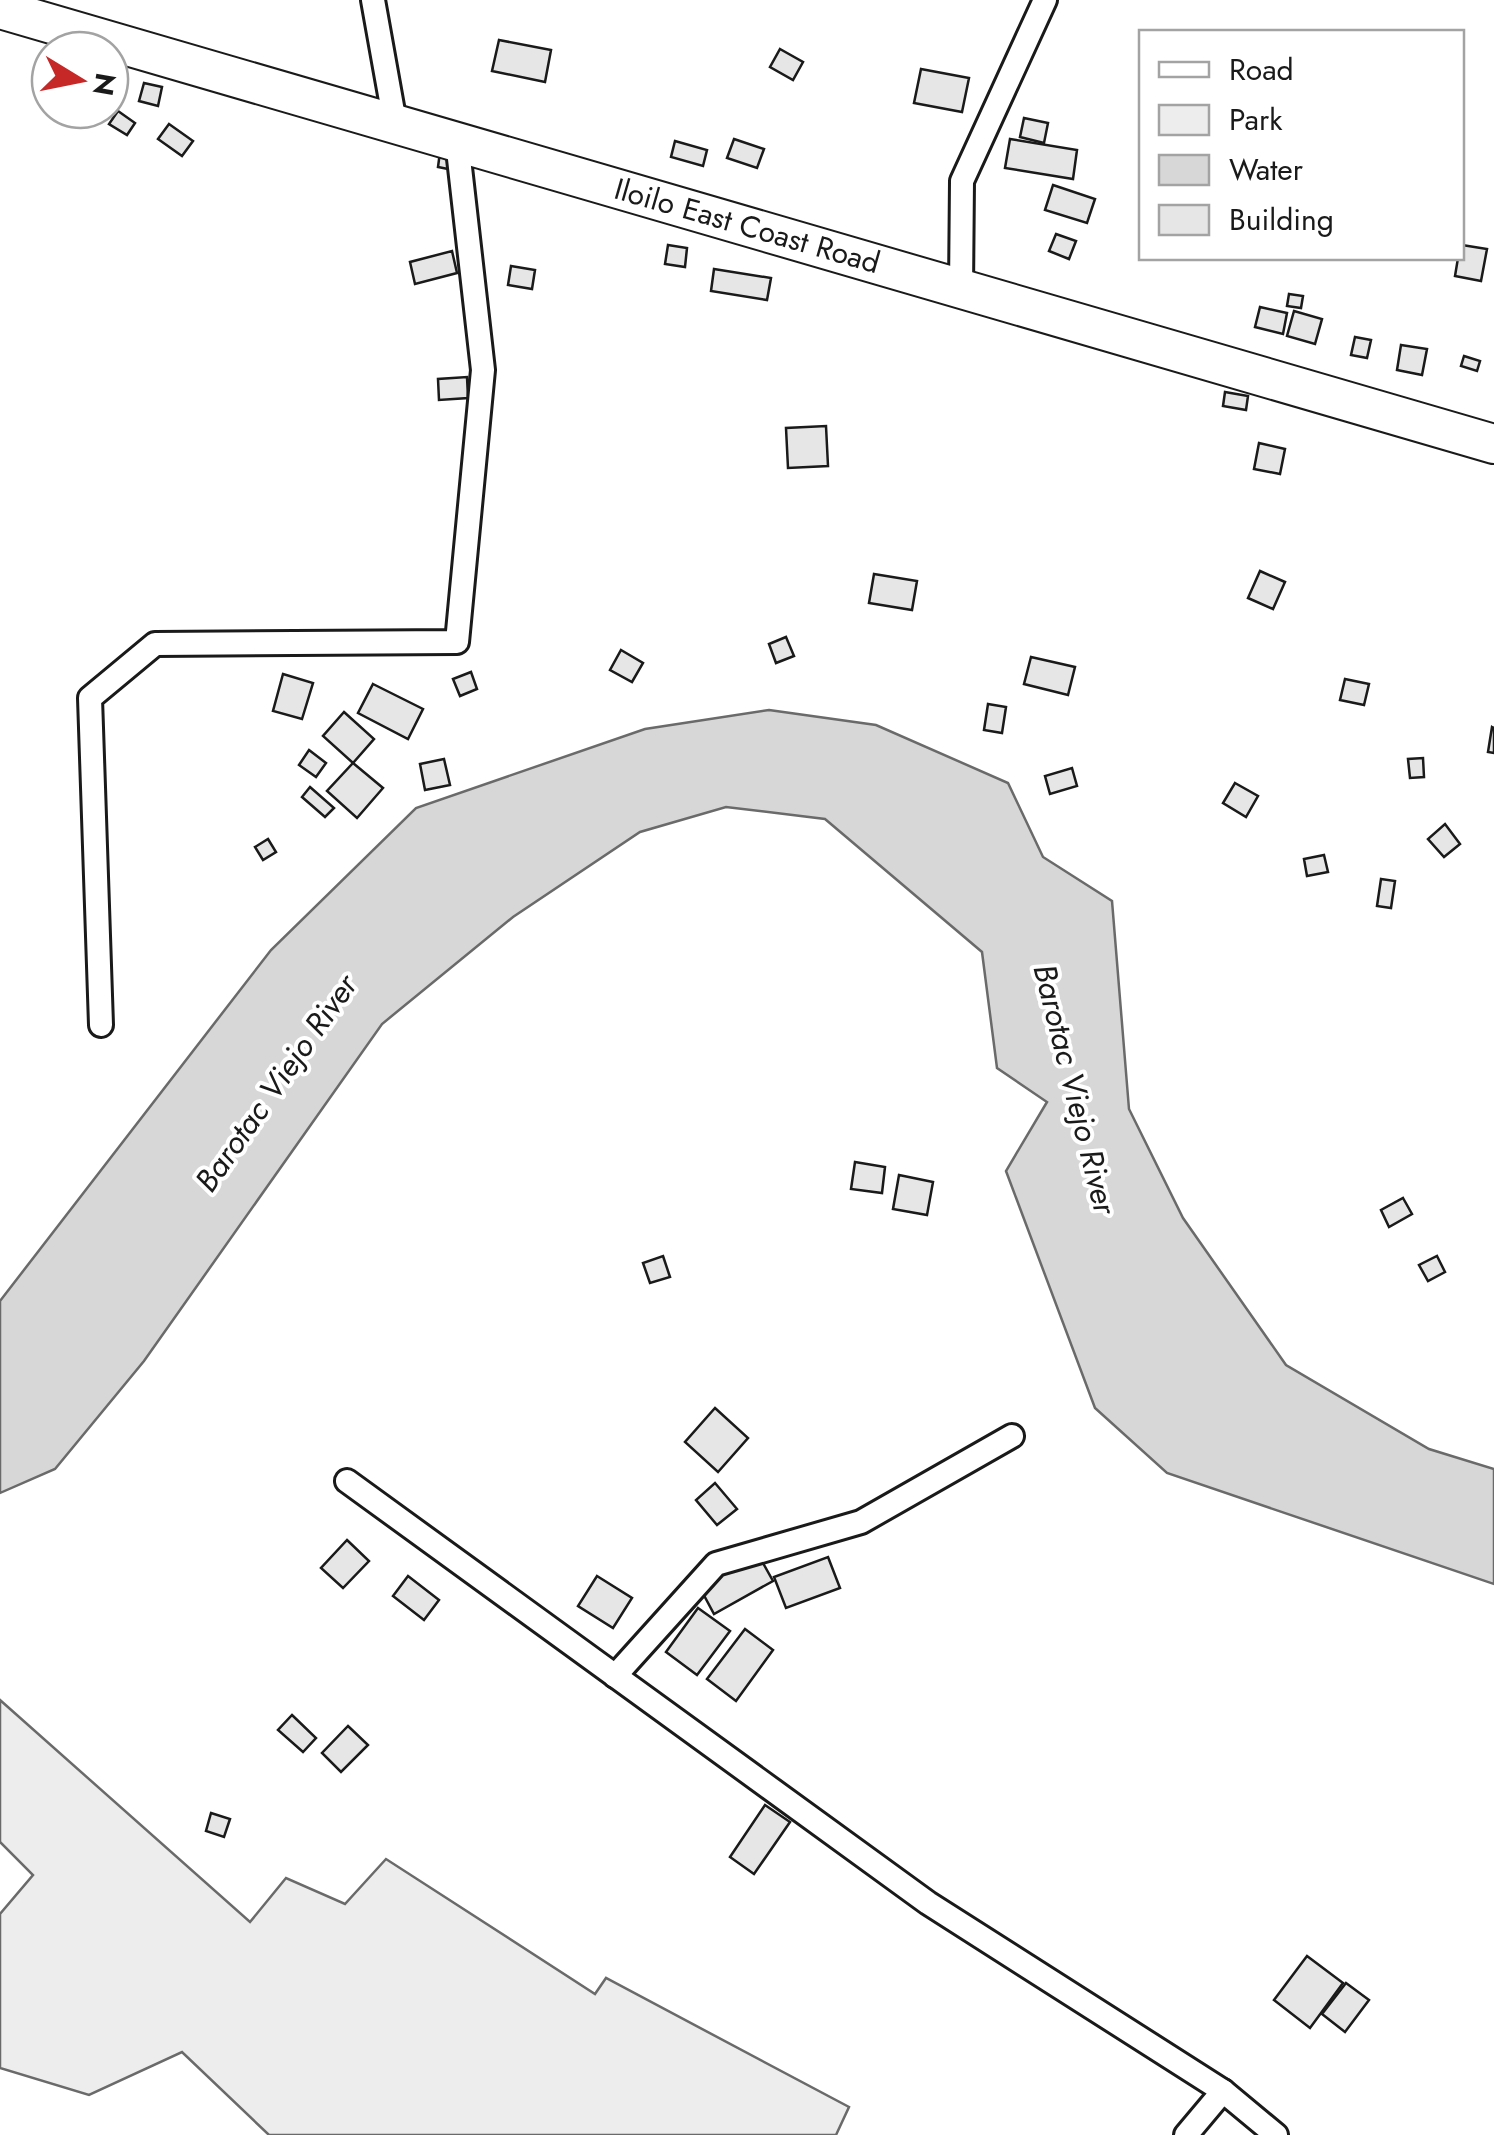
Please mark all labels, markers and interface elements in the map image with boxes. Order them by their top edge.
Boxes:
north arrow [30,30,130,130]
legend [1139,30,1464,260]
text: Road [1229,48,1294,91]
text: N [82,70,126,99]
text: Park [1229,98,1283,141]
text: Water [1229,148,1304,191]
street label: Iloilo East Coast Road [609,167,885,284]
text: Building [1229,198,1334,241]
water label: Barotac Viejo River [1022,959,1129,1221]
water label: Barotac Viejo River [184,963,370,1201]

